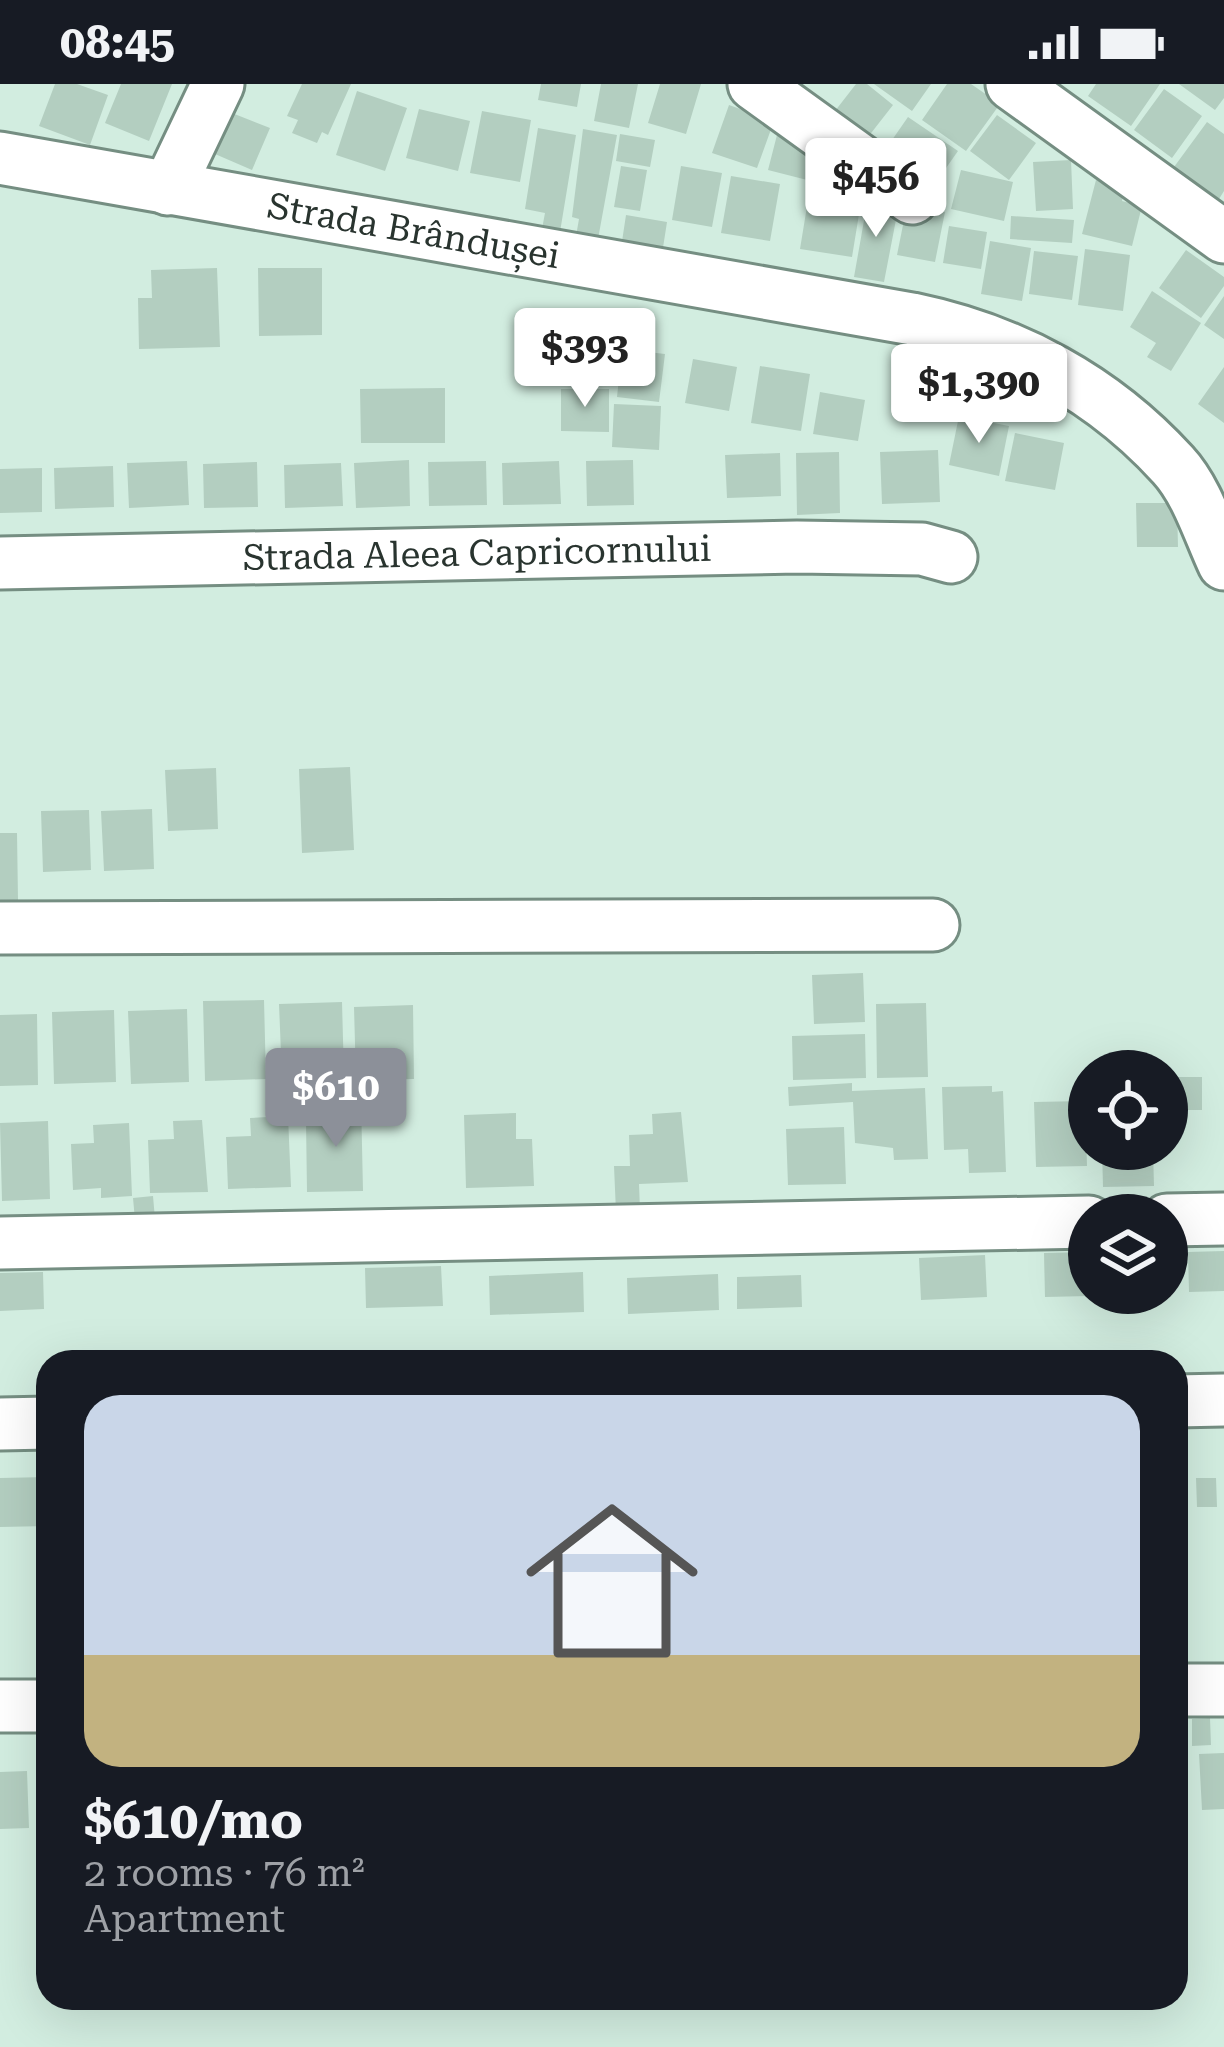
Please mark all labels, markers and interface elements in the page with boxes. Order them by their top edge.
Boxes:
text: 08:45 [60,16,175,69]
pin: $456 [805,138,947,240]
text: $456 [832,154,920,200]
street label: Strada Brândușei [264,185,563,277]
pin: $393 [514,308,656,410]
text: $393 [541,324,629,370]
pin: $1,390 [881,344,1077,446]
text: $1,390 [918,360,1040,406]
street label: Strada Aleea Capricornului [242,528,712,579]
pin: $610 [265,1048,407,1150]
map controls [1068,1050,1188,1314]
button: locate [1068,1050,1188,1170]
text: $610 [292,1064,380,1110]
button: layers [1068,1194,1188,1314]
icon: home [504,1473,720,1689]
text: $610/mo [84,1791,303,1850]
text: 2 rooms · 76 m² [84,1850,365,1896]
text: Apartment [84,1896,285,1942]

